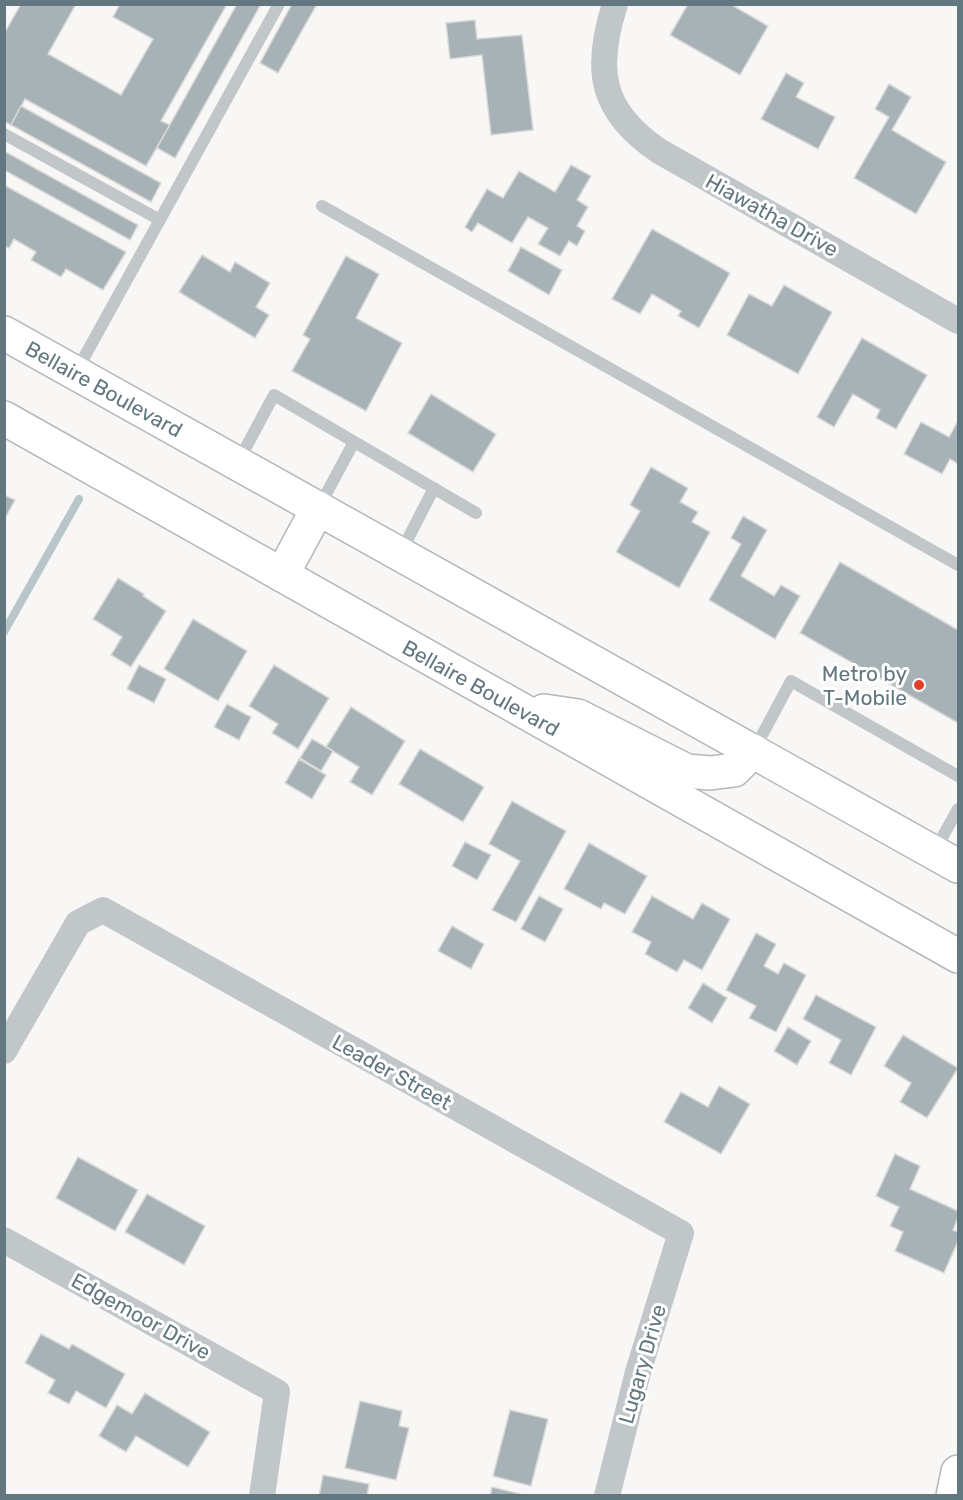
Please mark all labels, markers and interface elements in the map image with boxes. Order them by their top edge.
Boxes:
street label: Hiawatha Drive [701,168,843,262]
street label: Bellaire Boulevard [21,335,187,443]
street label: Bellaire Boulevard [398,634,564,742]
place label: Metro by T-Mobile [822,661,907,710]
marker: Metro by T-Mobile [912,678,926,692]
street label: Leader Street [328,1029,456,1115]
street label: Edgemoor Drive [67,1267,215,1365]
street label: Lugary Drive [613,1301,671,1427]

